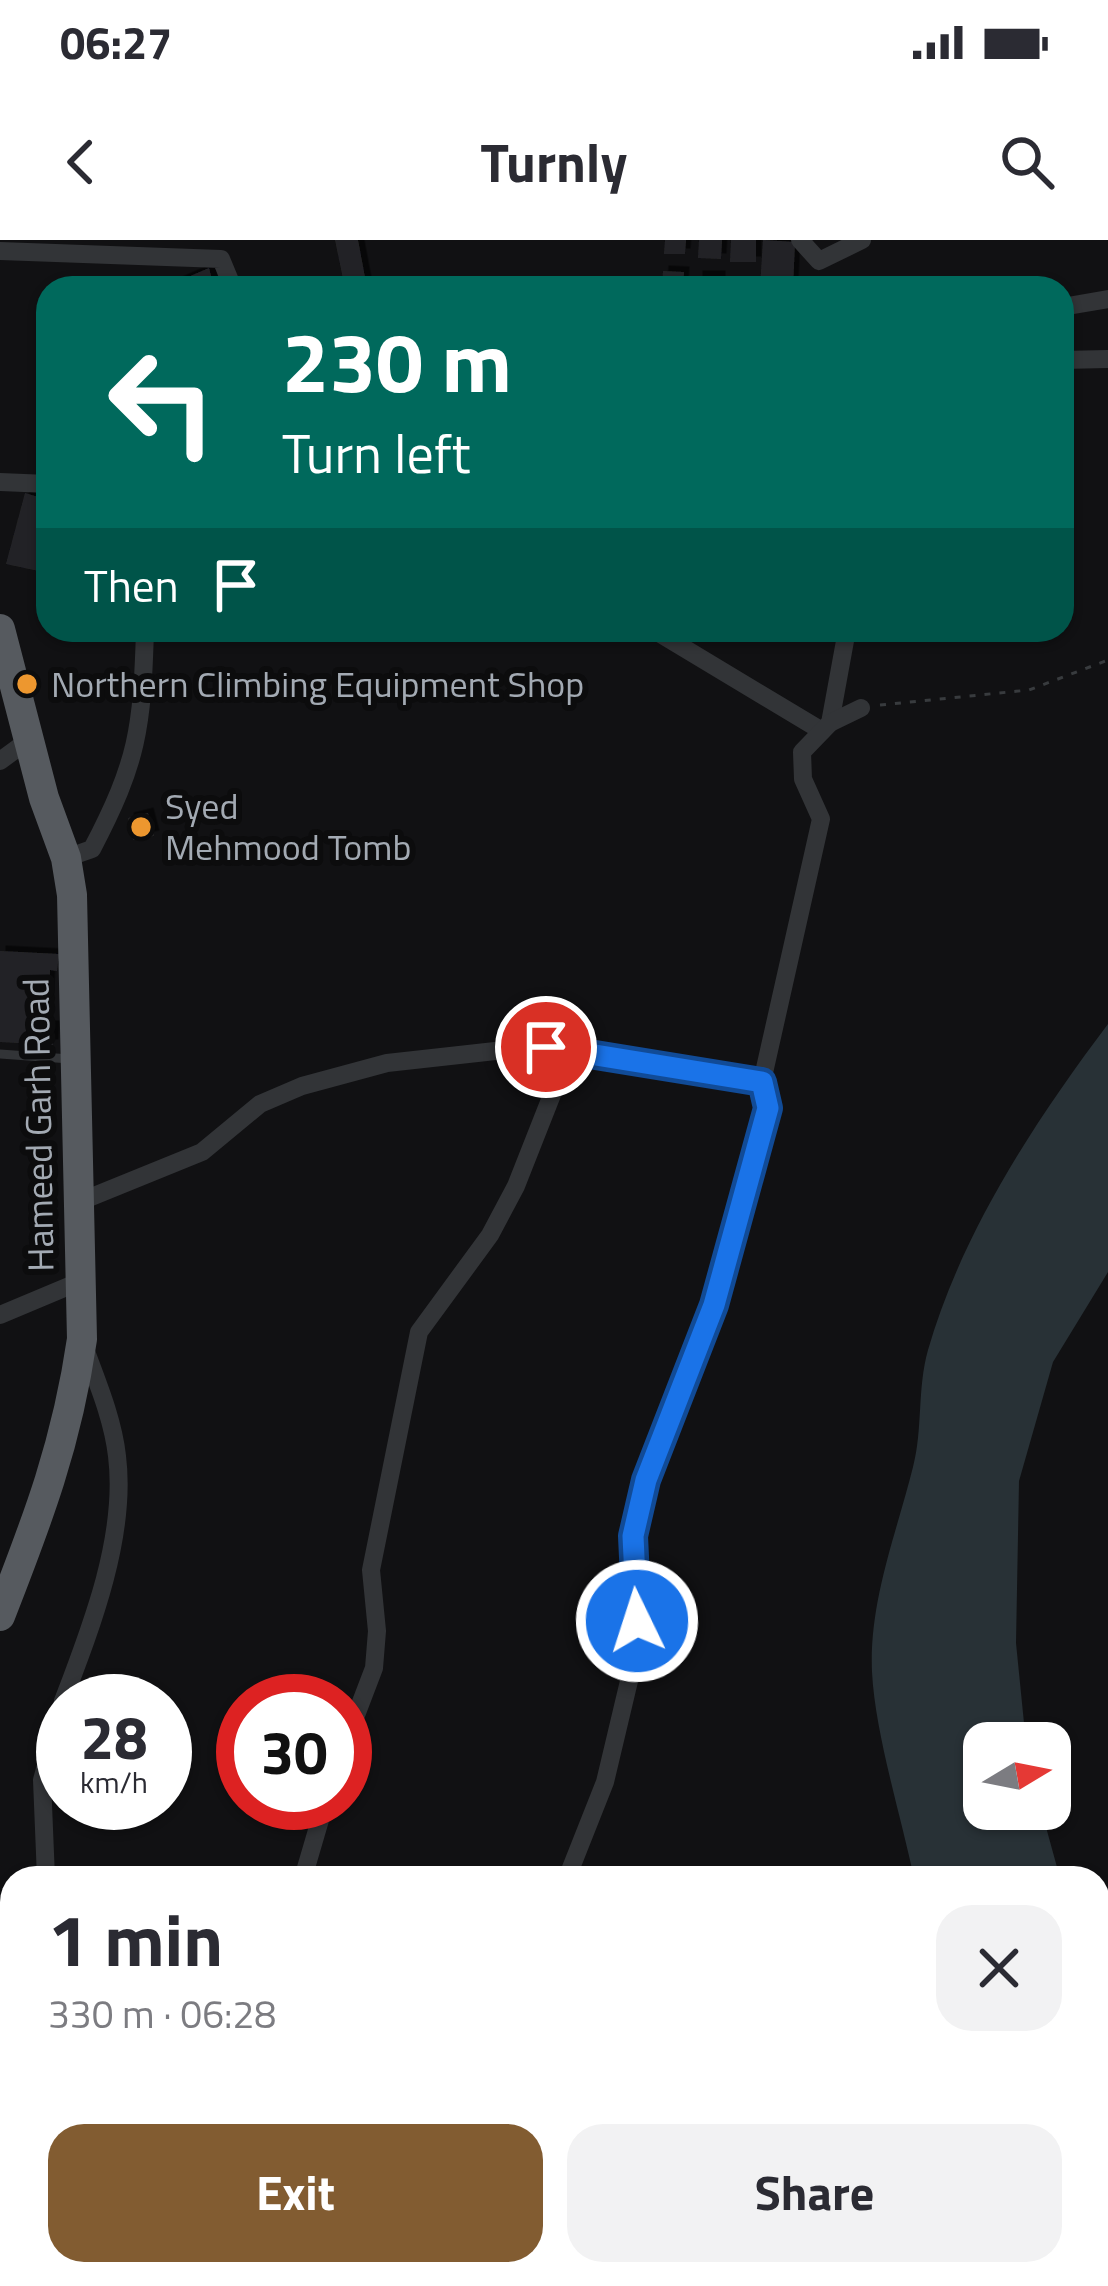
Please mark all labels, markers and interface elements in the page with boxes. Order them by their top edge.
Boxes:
text: 06:27 [60,8,172,76]
text: Turnly [481,121,627,203]
icon: back [48,129,114,195]
icon: search [994,129,1060,195]
text: 230 m [282,297,512,425]
icon: left [84,324,240,480]
text: Turn left [282,412,471,494]
text: Then [84,551,179,619]
icon: arrive [203,552,269,618]
place label: Northern Climbing Equipment Shop [51,656,584,711]
marker: Northern Climbing Equipment Shop [14,671,40,697]
place label: Syed Mehmood Tomb [165,778,411,874]
marker: Syed Mehmood Tomb [128,814,154,840]
street label: Hameed Garh Road [7,978,68,1272]
pin [495,996,597,1098]
icon: arrive [513,1014,579,1080]
position arrow [574,1558,700,1684]
speed limit sign: 30 [216,1674,372,1830]
text: 28 [80,1691,148,1782]
north arrow [963,1722,1071,1830]
map controls [963,1722,1071,1830]
text: km/h [80,1759,148,1805]
text: 1 min [48,1884,223,1994]
button: close [936,1905,1062,2031]
text: 330 m · 06:28 [48,1984,276,2043]
button: Exit [48,2124,543,2262]
button: Share [567,2124,1062,2262]

